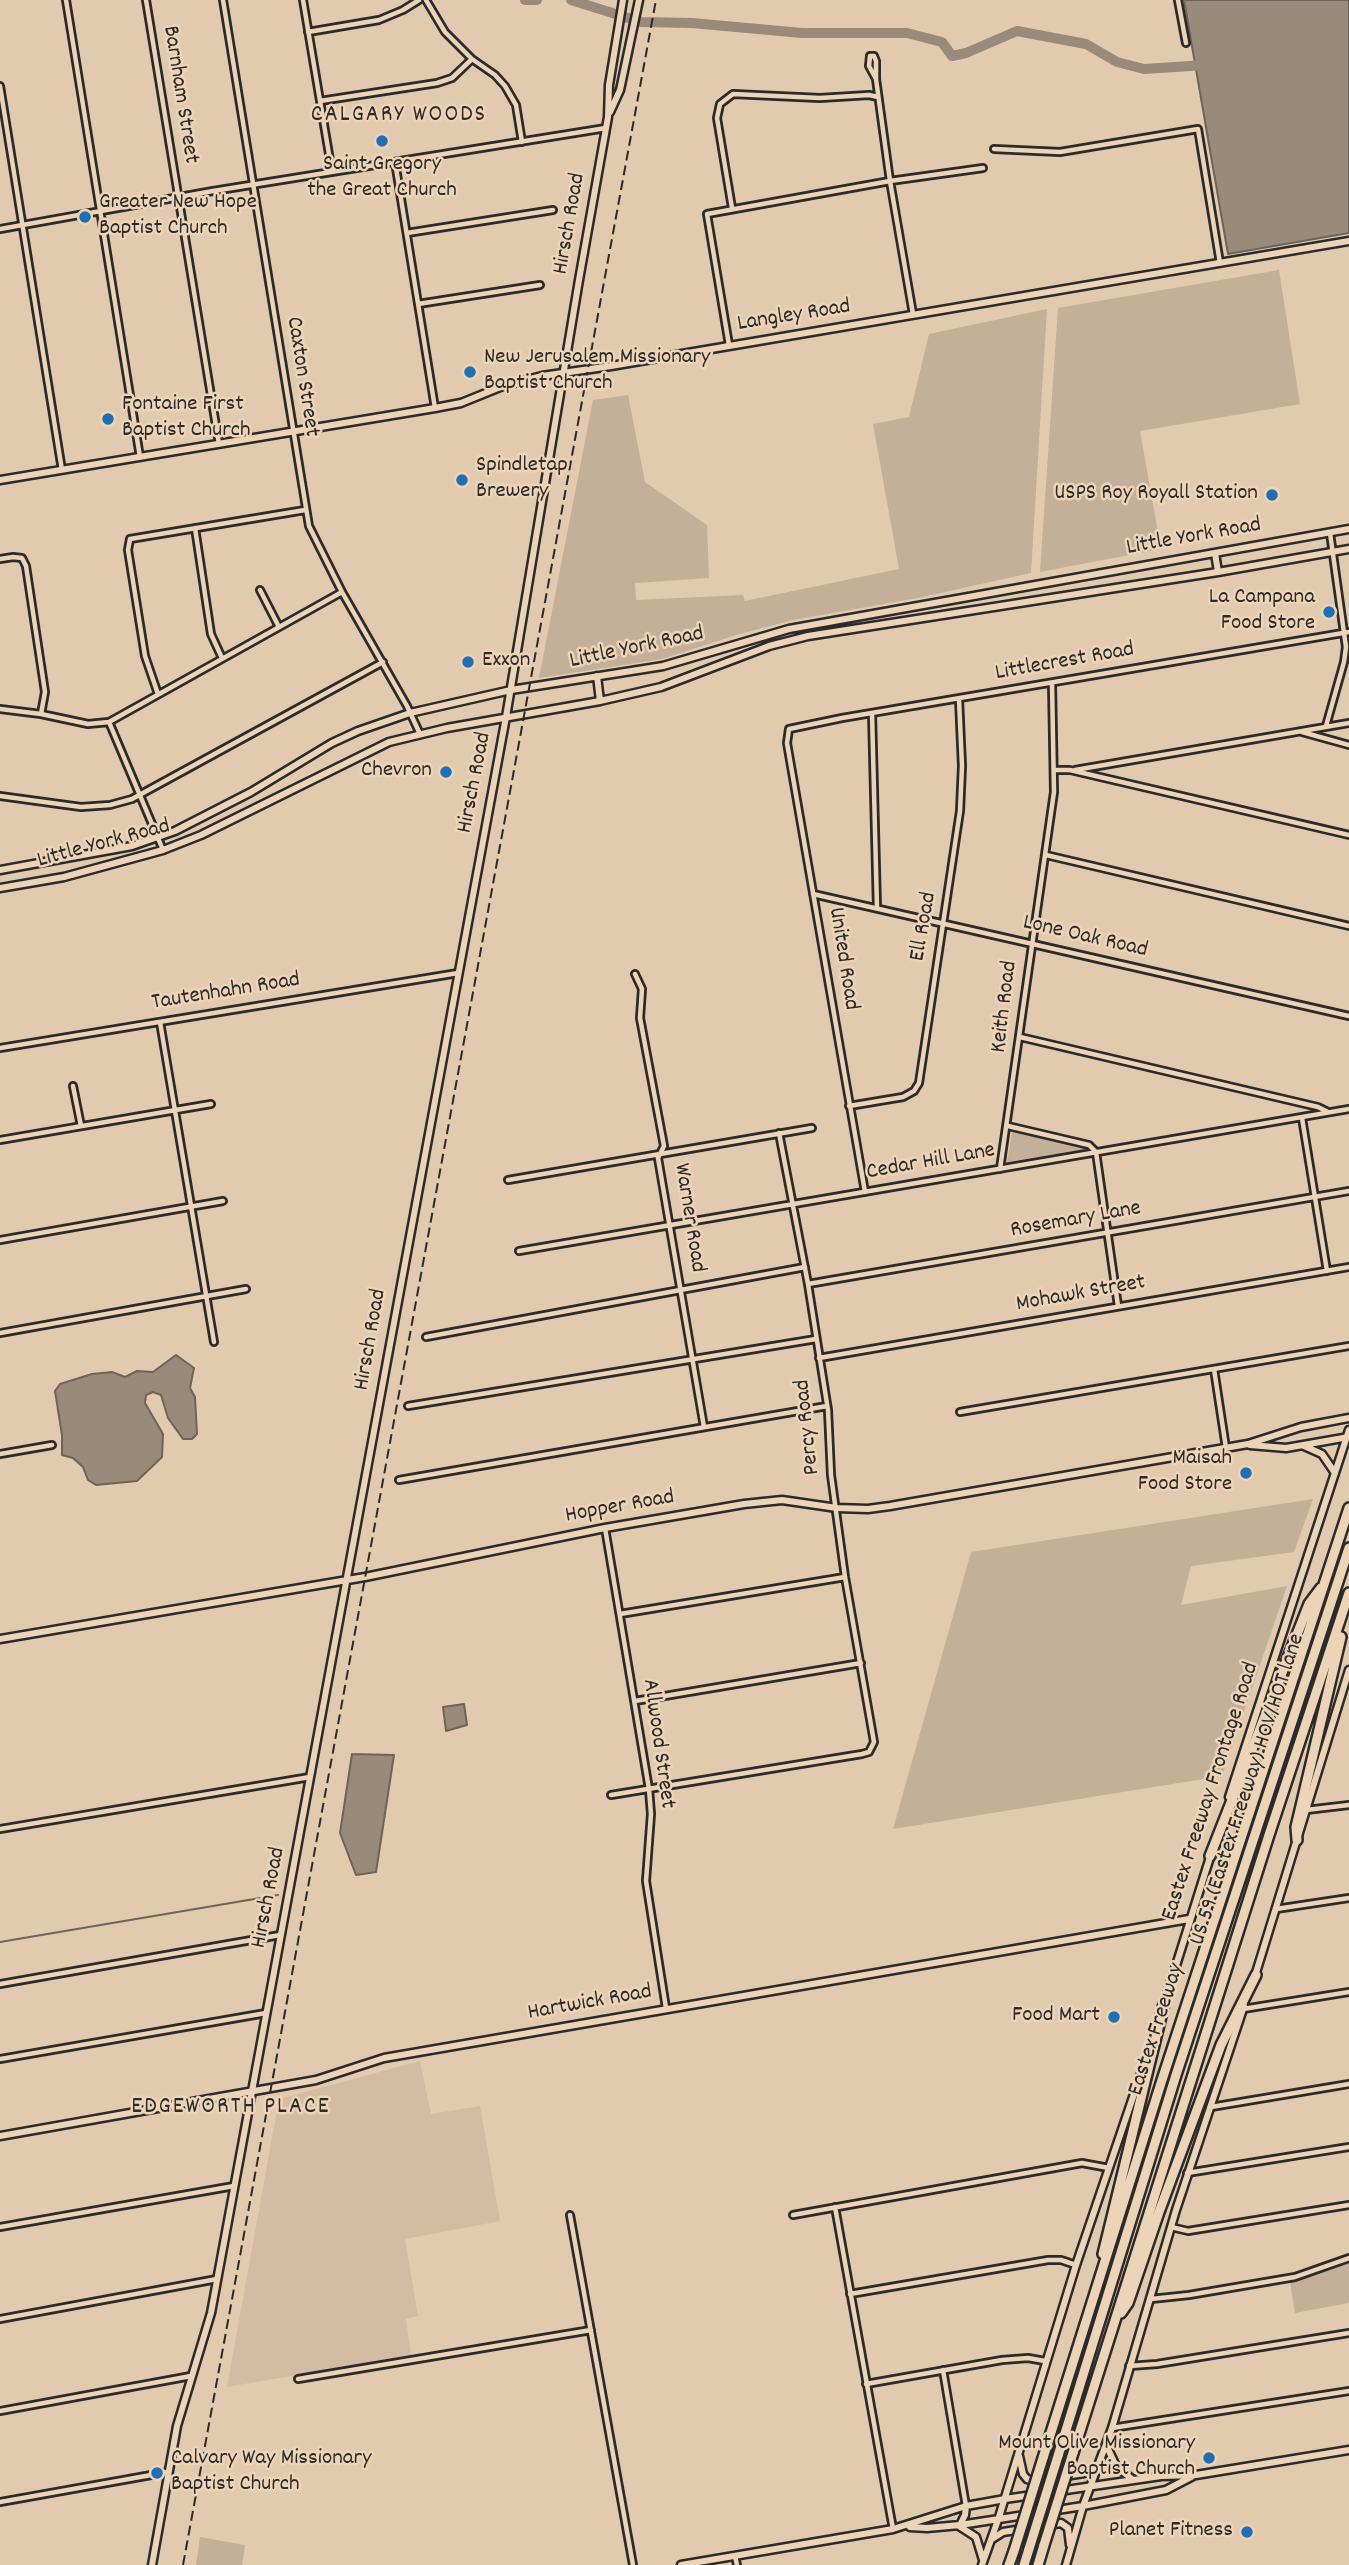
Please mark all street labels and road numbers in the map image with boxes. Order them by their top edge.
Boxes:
street label: Barnham Street [154,24,204,166]
street label: Hirsch Road [549,171,593,277]
street label: Langley Road [736,294,852,340]
street label: Caxton Street [278,315,324,439]
street label: Little York Road [1124,513,1264,563]
street label: Little York Road [567,621,707,677]
street label: Littlecrest Road [993,637,1137,689]
street label: Hirsch Road [453,730,499,836]
street label: Little York Road [35,814,173,876]
street label: Ell Road [905,890,945,964]
street label: United Road [820,906,864,1012]
street label: Lone Oak Road [1020,910,1150,966]
street label: Keith Road [987,960,1025,1054]
street label: Tautenhahn Road [150,968,302,1018]
street label: Cedar Hill Lane [865,1138,997,1188]
street label: Warner Road [666,1161,710,1275]
street label: Rosemary Lane [1009,1196,1143,1246]
street label: Mohawk Street [1014,1270,1148,1320]
street label: Hirsch Road [350,1287,394,1393]
street label: Percy Road [790,1378,828,1476]
street label: Hopper Road [563,1485,677,1531]
street label: US 59 (Eastex Freeway) HOV/HOT lane [1186,1631,1312,1949]
street label: Eastex Freeway Frontage Road [1157,1659,1267,1925]
street label: Allwood Street [634,1677,680,1811]
street label: Hirsch Road [247,1845,293,1951]
street label: Eastex Freeway [1124,1960,1192,2100]
street label: Hartwick Road [526,1980,654,2028]

